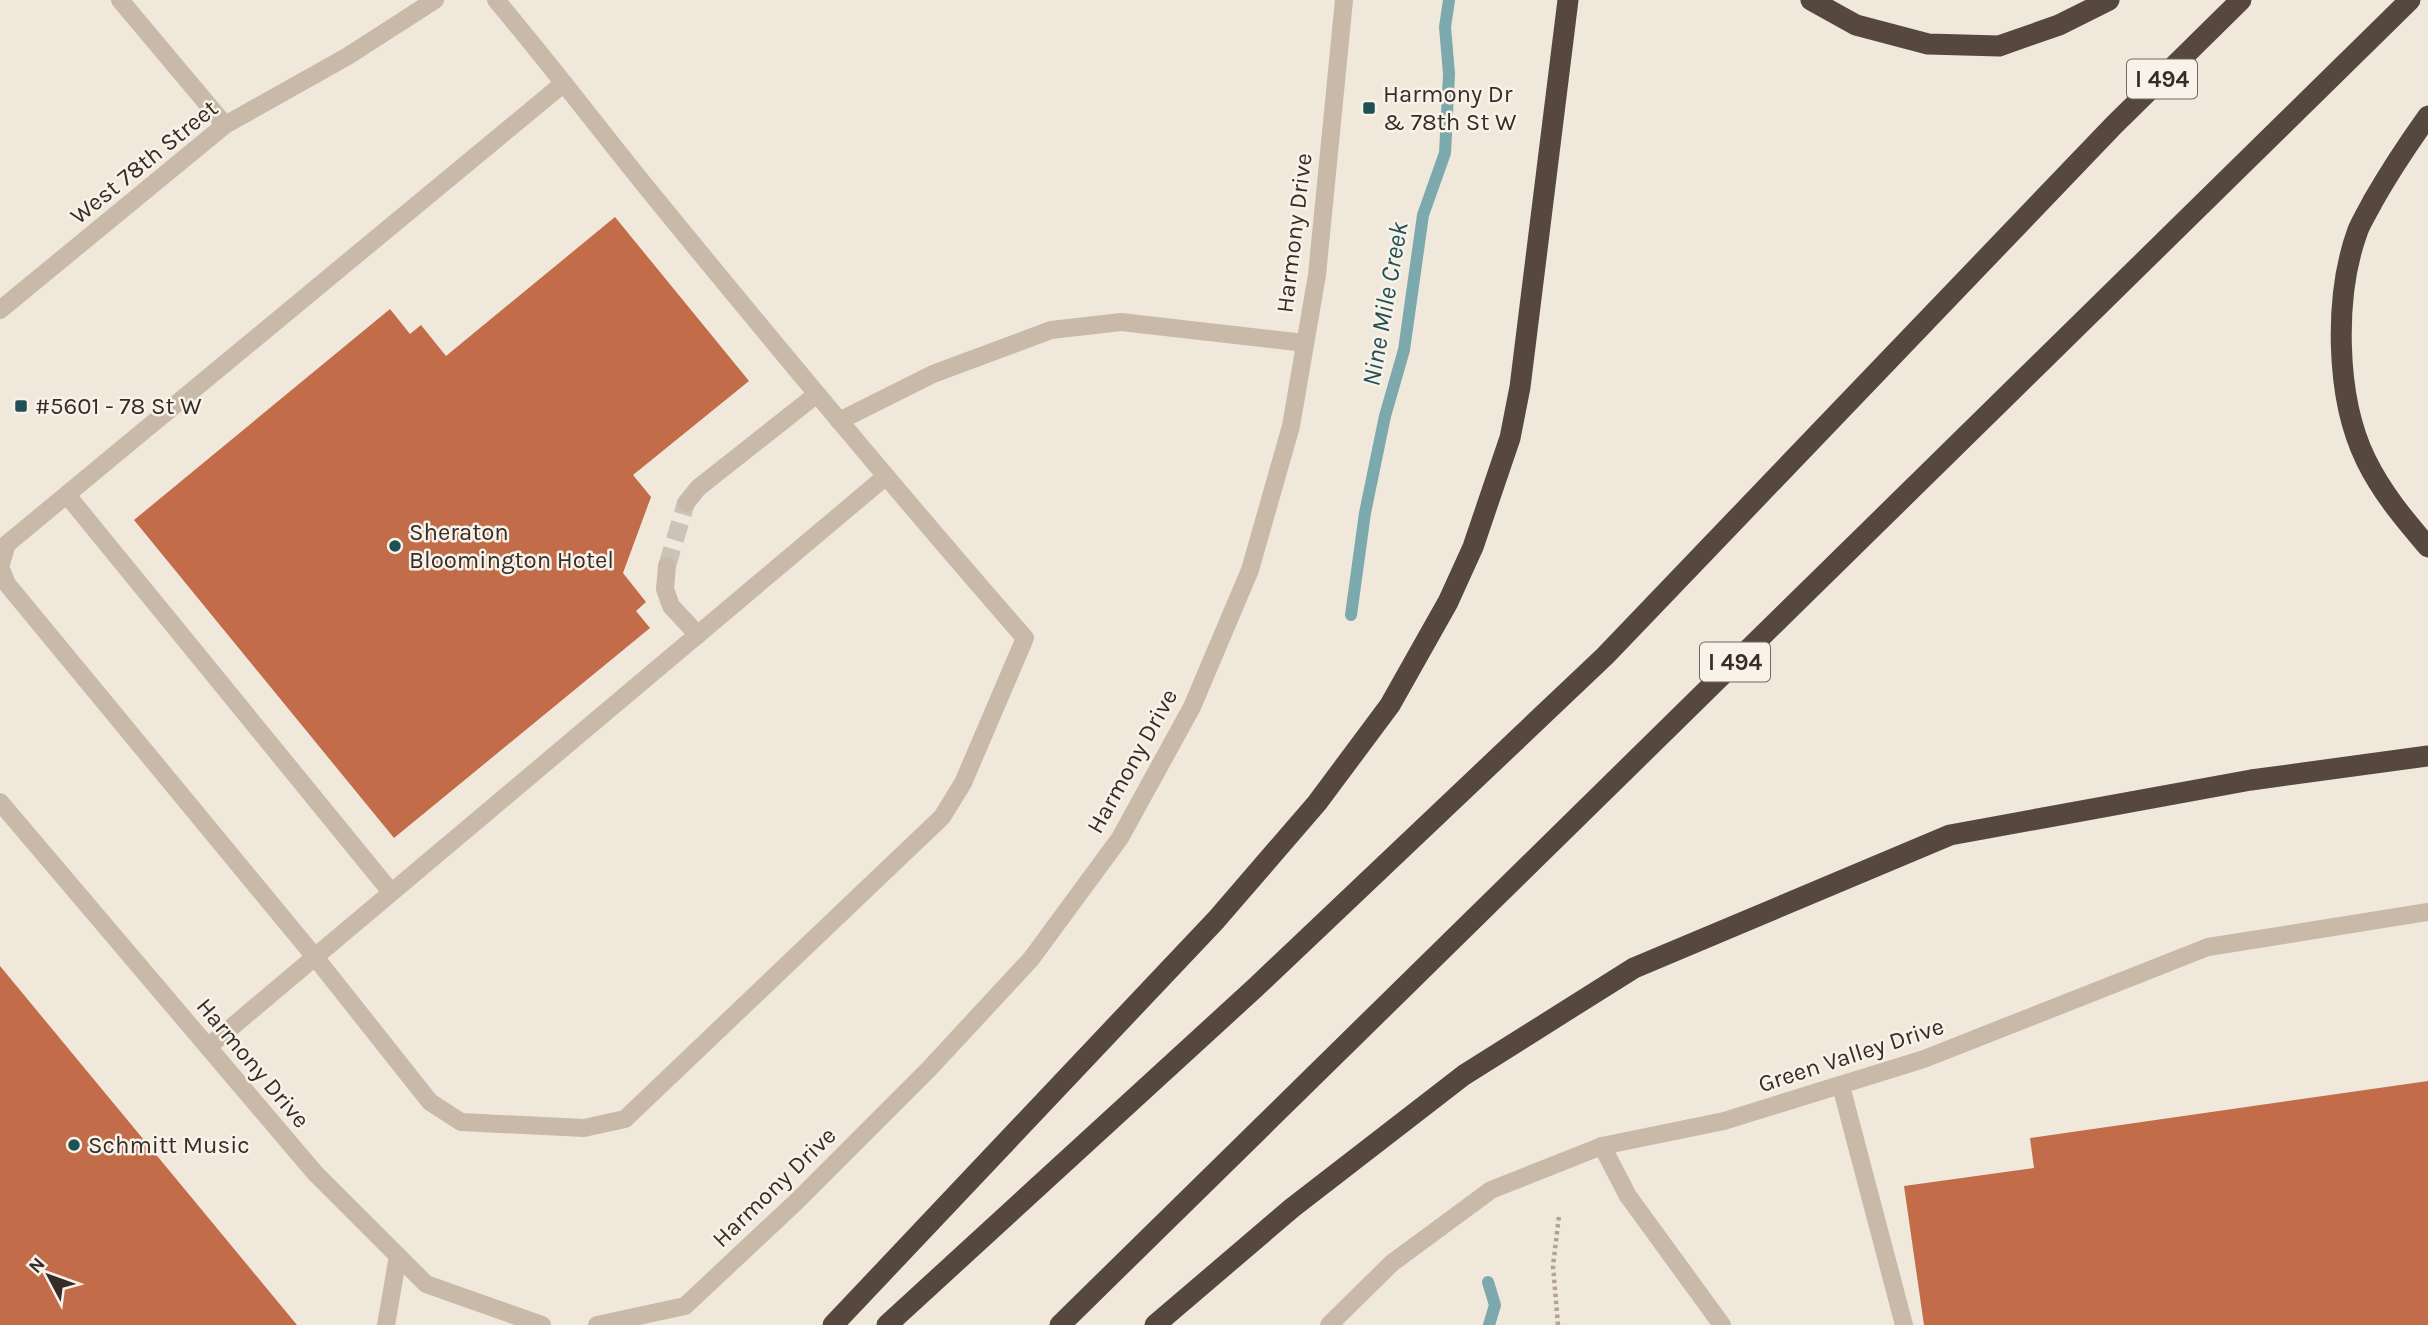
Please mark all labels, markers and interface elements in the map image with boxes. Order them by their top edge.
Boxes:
road number: I 494 [2127,60,2197,99]
place label: Harmony Dr & 78th St W [1383,80,1517,136]
street label: West 78th Street [65,94,223,230]
marker: Harmony Dr & 78th St W [1361,100,1377,116]
street label: Harmony Drive [1270,151,1318,315]
water label: Nine Mile Creek [1355,219,1415,389]
place label: #5601 - 78 St W [35,392,202,420]
marker: #5601 - 78 St W [13,398,29,414]
place label: Sheraton Bloomington Hotel [409,518,614,574]
marker: Sheraton Bloomington Hotel [387,538,403,554]
road number: I 494 [1700,642,1770,682]
street label: Harmony Drive [1081,684,1183,838]
street label: Harmony Drive [191,992,315,1134]
street label: Green Valley Drive [1755,1012,1947,1098]
street label: Harmony Drive [706,1121,842,1253]
place label: Schmitt Music [88,1131,250,1159]
marker: Schmitt Music [66,1137,82,1153]
north arrow [14,1241,84,1311]
text: N [24,1253,50,1278]

